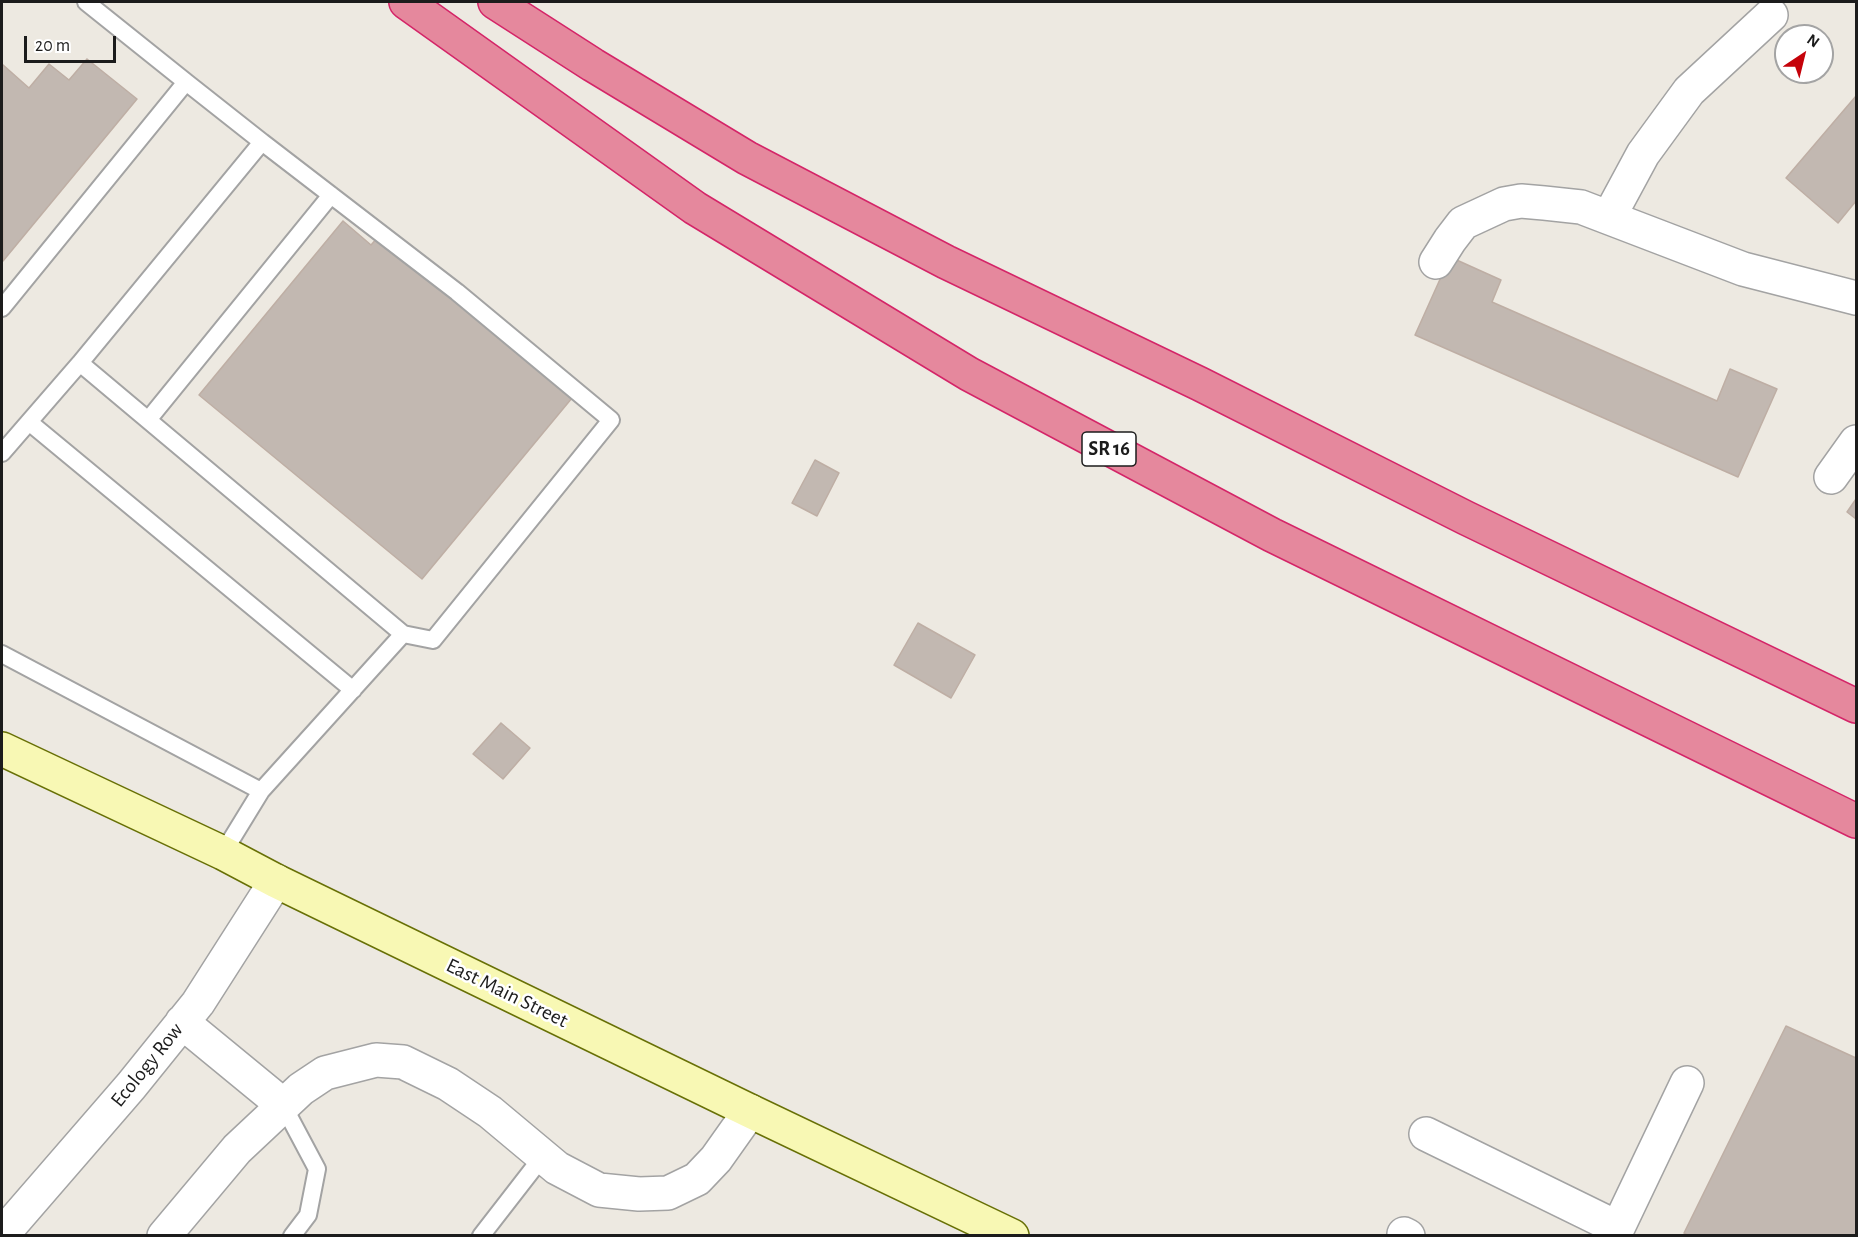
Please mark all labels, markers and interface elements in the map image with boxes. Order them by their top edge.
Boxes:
scale bar [27,24,118,62]
north arrow [1774,24,1834,84]
text: N [1804,31,1822,51]
text: 20 m [35,37,70,55]
road number: SR 16 [1082,432,1136,466]
street label: East Main Street [442,953,572,1033]
street label: Ecology Row [105,1018,189,1112]

